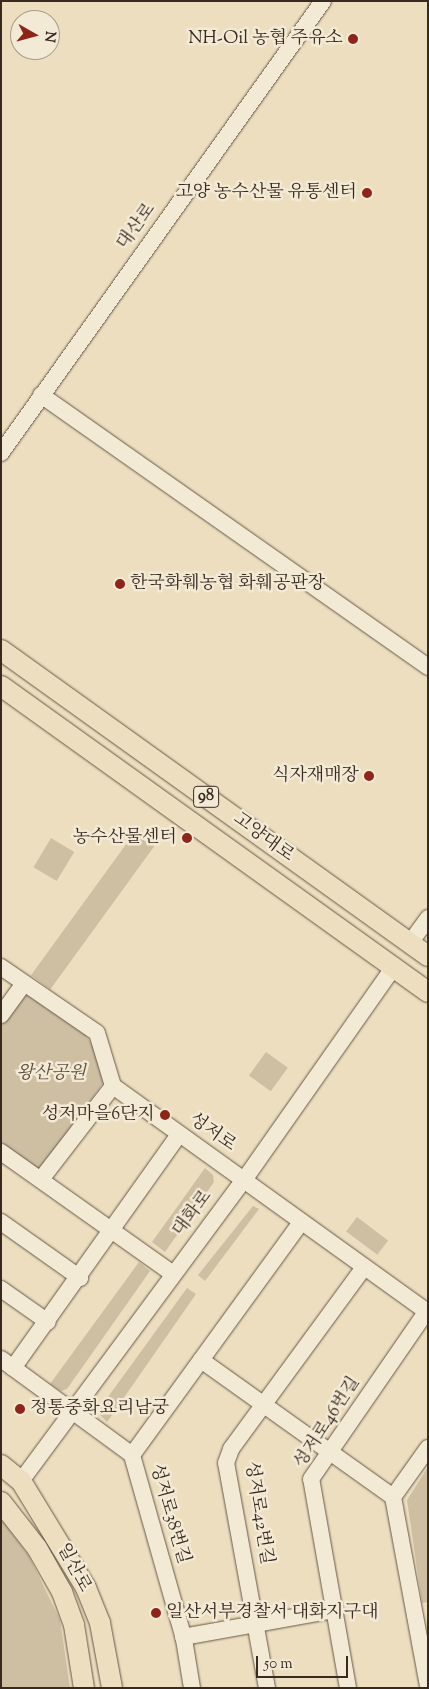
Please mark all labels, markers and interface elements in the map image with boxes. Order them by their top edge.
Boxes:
north arrow [10,10,60,60]
place label: NH-Oil 농협 주유소 [188,28,343,50]
text: N [38,30,60,43]
marker: NH-Oil 농협 주유소 [347,33,359,45]
place label: 고양 농수산물 유통센터 [175,182,357,204]
marker: 고양 농수산물 유통센터 [361,187,373,199]
street label: 대산로 [113,200,161,254]
place label: 한국화훼농협 화훼공판장 [130,573,325,595]
marker: 한국화훼농협 화훼공판장 [114,578,126,590]
place label: 식자재매장 [272,765,359,787]
marker: 식자재매장 [363,770,375,782]
road number: 98 [192,784,220,810]
street label: 고양대로 [229,809,297,867]
place label: 농수산물센터 [73,827,177,849]
marker: 농수산물센터 [181,832,193,844]
park label: 왕산공원 [16,1063,86,1085]
place label: 성저마을6단지 [42,1104,155,1126]
marker: 성저마을6단지 [159,1109,171,1121]
street label: 성저로 [184,1109,240,1157]
street label: 대화로 [169,1187,217,1241]
street label: 성저로46번길 [290,1373,366,1473]
place label: 정통중화요리남궁 [30,1398,169,1420]
marker: 정통중화요리남궁 [14,1403,26,1415]
street label: 성저로42번길 [239,1460,277,1566]
street label: 성저로38번길 [144,1461,194,1567]
street label: 일산로 [51,1540,95,1596]
place label: 일산서부경찰서 대화지구대 [166,1602,378,1624]
marker: 일산서부경찰서 대화지구대 [150,1607,162,1619]
scale bar [259,1646,352,1678]
text: 50 m [264,1654,293,1675]

